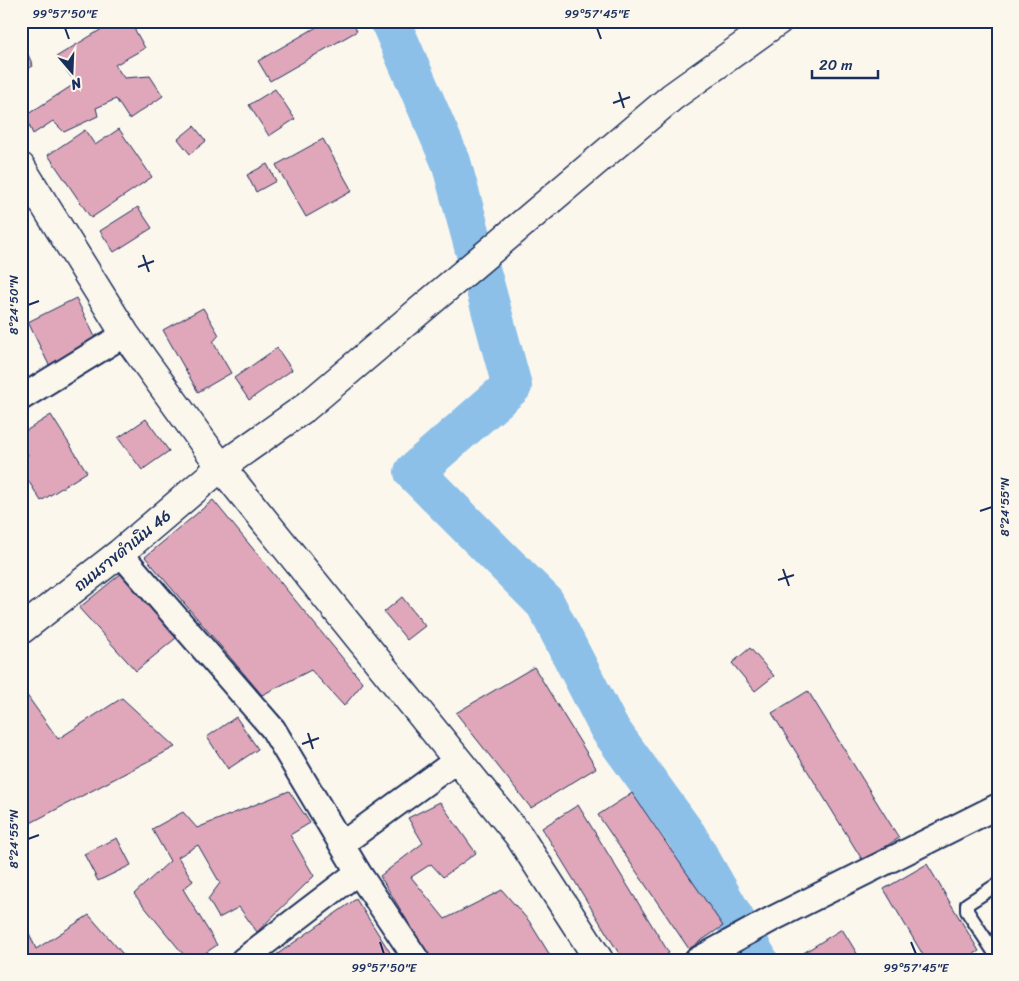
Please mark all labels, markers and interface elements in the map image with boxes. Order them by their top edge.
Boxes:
text: 99°57'50"E [32,3,99,25]
text: 99°57'45"E [565,3,631,25]
north arrow [48,48,98,98]
scale bar [812,48,878,80]
text: 20 m [819,52,853,78]
text: N [67,70,86,97]
text: 8°24'50"N [3,275,25,335]
text: 8°24'55"N [994,477,1016,537]
street label: ถนนราขดำเนิน 46 [67,502,178,599]
text: 8°24'55"N [3,809,25,869]
text: 99°57'50"E [351,957,418,979]
text: 99°57'45"E [884,957,950,979]

